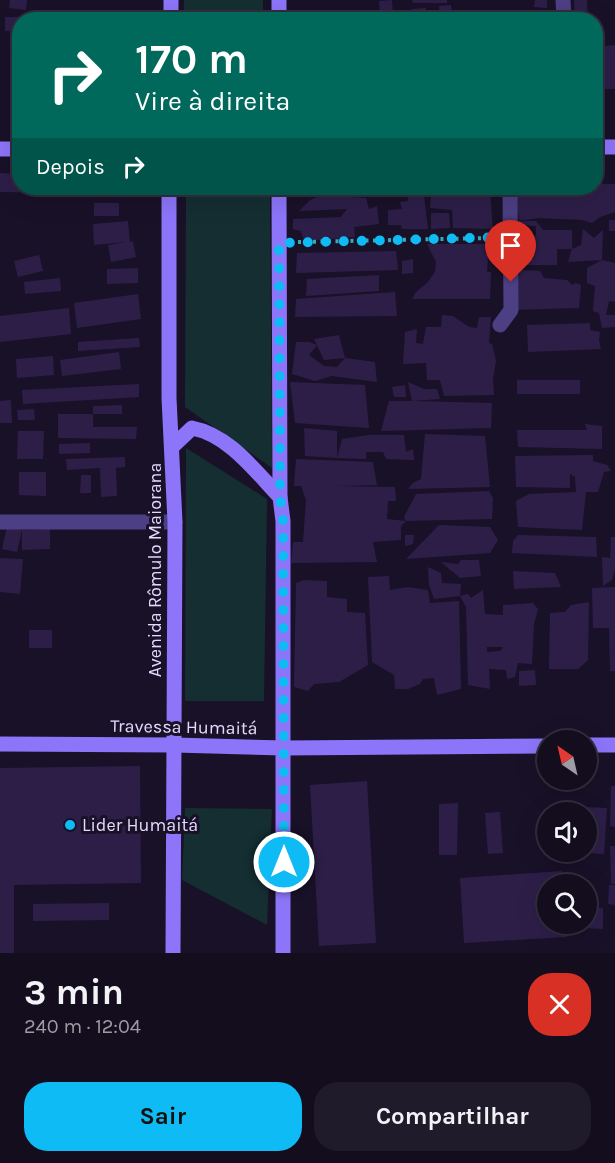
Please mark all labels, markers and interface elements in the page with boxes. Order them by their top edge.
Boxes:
text: 170 m [135,34,248,84]
icon: right [36,36,114,114]
text: Vire à direita [135,85,290,117]
icon: right [117,150,150,183]
text: Depois [36,154,105,180]
pin [485,220,536,282]
icon: arrive [494,229,527,262]
street label: Avenida Rômulo Maiorana [144,463,166,677]
street label: Travessa Humaitá [110,715,258,739]
north arrow [537,730,597,790]
map controls [537,730,597,934]
button: sound [537,802,597,862]
place label: Lider Humaitá [82,814,198,836]
marker: Lider Humaitá [63,818,77,832]
position arrow [252,830,316,894]
button: search [537,874,597,934]
text: 3 min [24,971,124,1013]
button: close [528,973,591,1036]
text: 240 m · 12:04 [24,1015,141,1038]
button: Sair [24,1082,302,1151]
button: Compartilhar [314,1082,591,1151]

